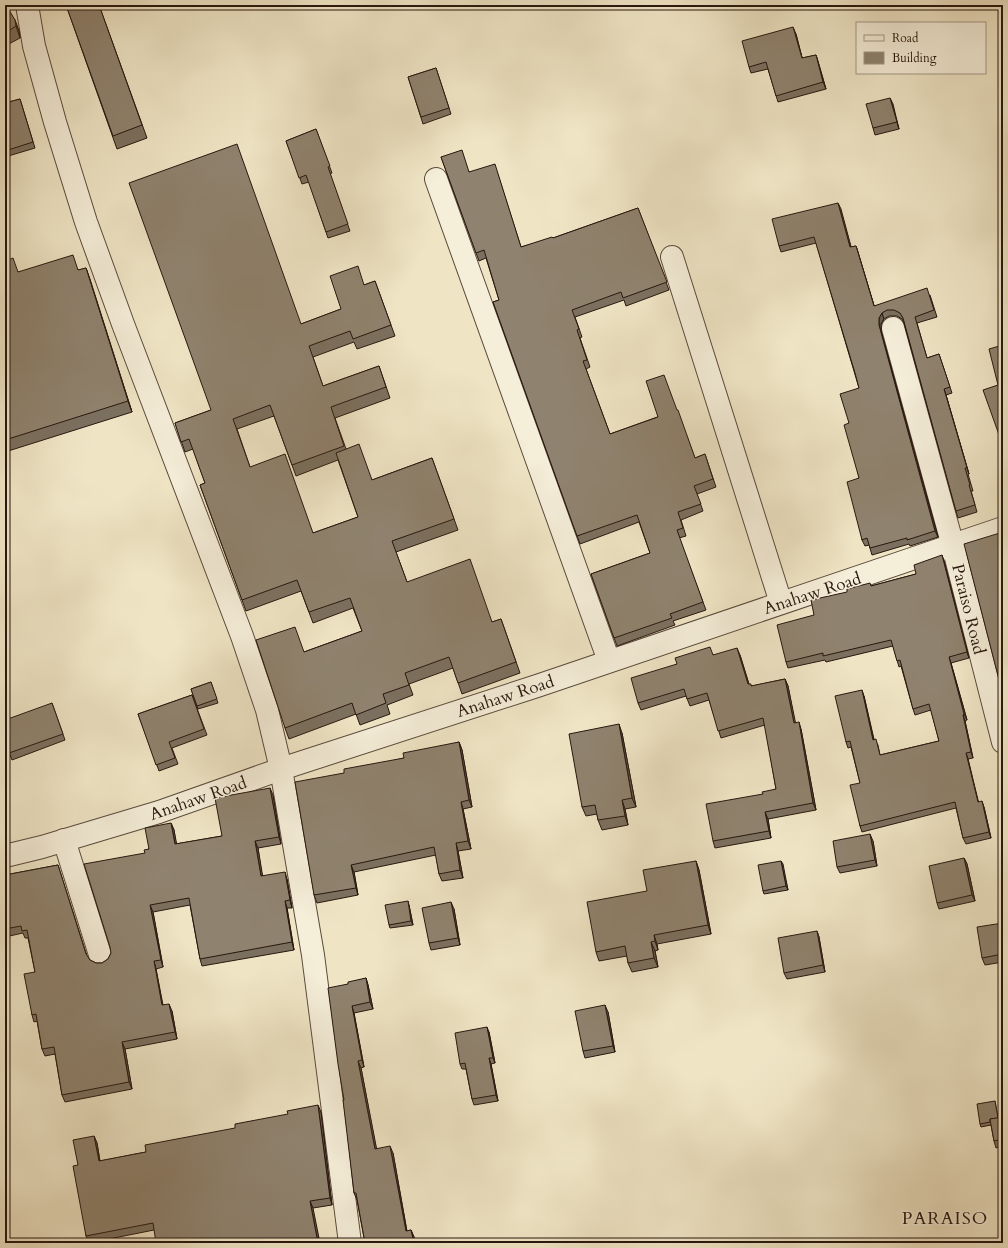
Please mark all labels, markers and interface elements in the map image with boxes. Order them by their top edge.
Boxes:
legend [856,22,986,74]
text: Road [892,30,919,46]
text: Building [892,50,937,66]
street label: Paraiso Road [946,561,991,657]
street label: Anahaw Road [760,567,864,620]
street label: Anahaw Road [453,670,557,723]
street label: Anahaw Road [147,771,250,826]
district label: PARAISO [902,1206,988,1231]

